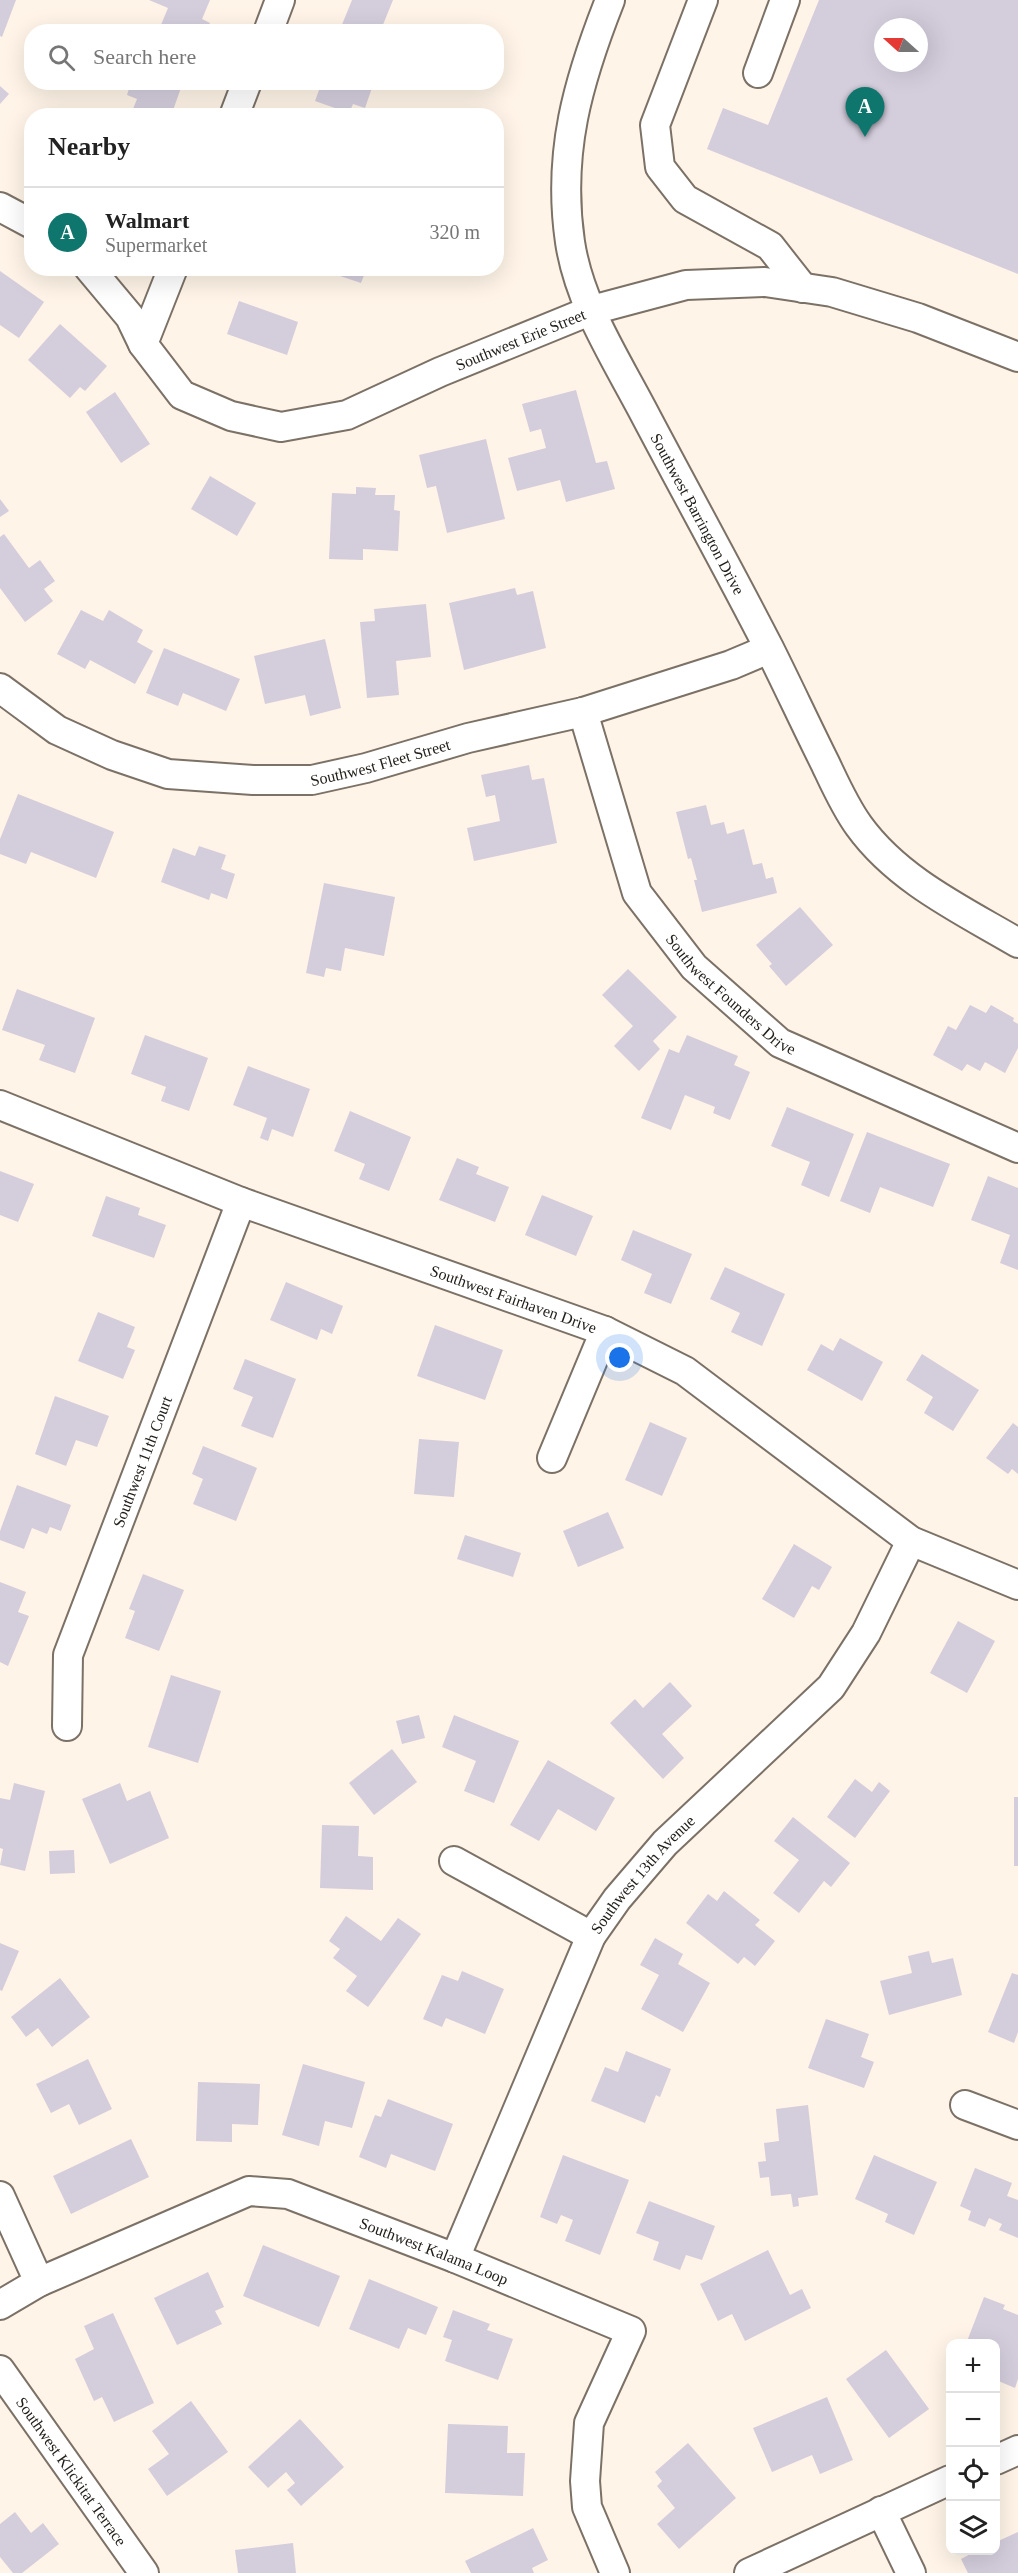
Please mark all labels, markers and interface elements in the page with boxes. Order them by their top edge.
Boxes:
north arrow [874,18,928,72]
search box [24,24,504,90]
icon: search [45,41,78,74]
text: Search here [93,44,196,69]
pin: A [846,88,884,137]
text: Nearby [48,132,130,161]
text: Walmart [105,208,189,233]
text: A [60,221,75,243]
text: 320 m [429,221,480,243]
text: Supermarket [105,234,207,256]
street label: Southwest Erie Street [453,305,588,373]
street label: Southwest Barrington Drive [648,430,748,597]
street label: Southwest Fleet Street [309,735,453,789]
street label: Southwest Founders Drive [663,930,798,1057]
street label: Southwest Fairhaven Drive [428,1261,599,1336]
your location [605,1343,634,1372]
street label: Southwest 11th Court [109,1393,175,1530]
street label: Southwest 13th Avenue [587,1812,698,1937]
street label: Southwest Kalama Loop [357,2214,511,2289]
map controls [946,2339,1000,2555]
button: + [946,2339,1000,2393]
button: − [946,2393,1000,2447]
street label: Southwest Klickitat Terrace [13,2394,130,2549]
button: locate [946,2447,1000,2501]
button: layers [946,2501,1000,2555]

